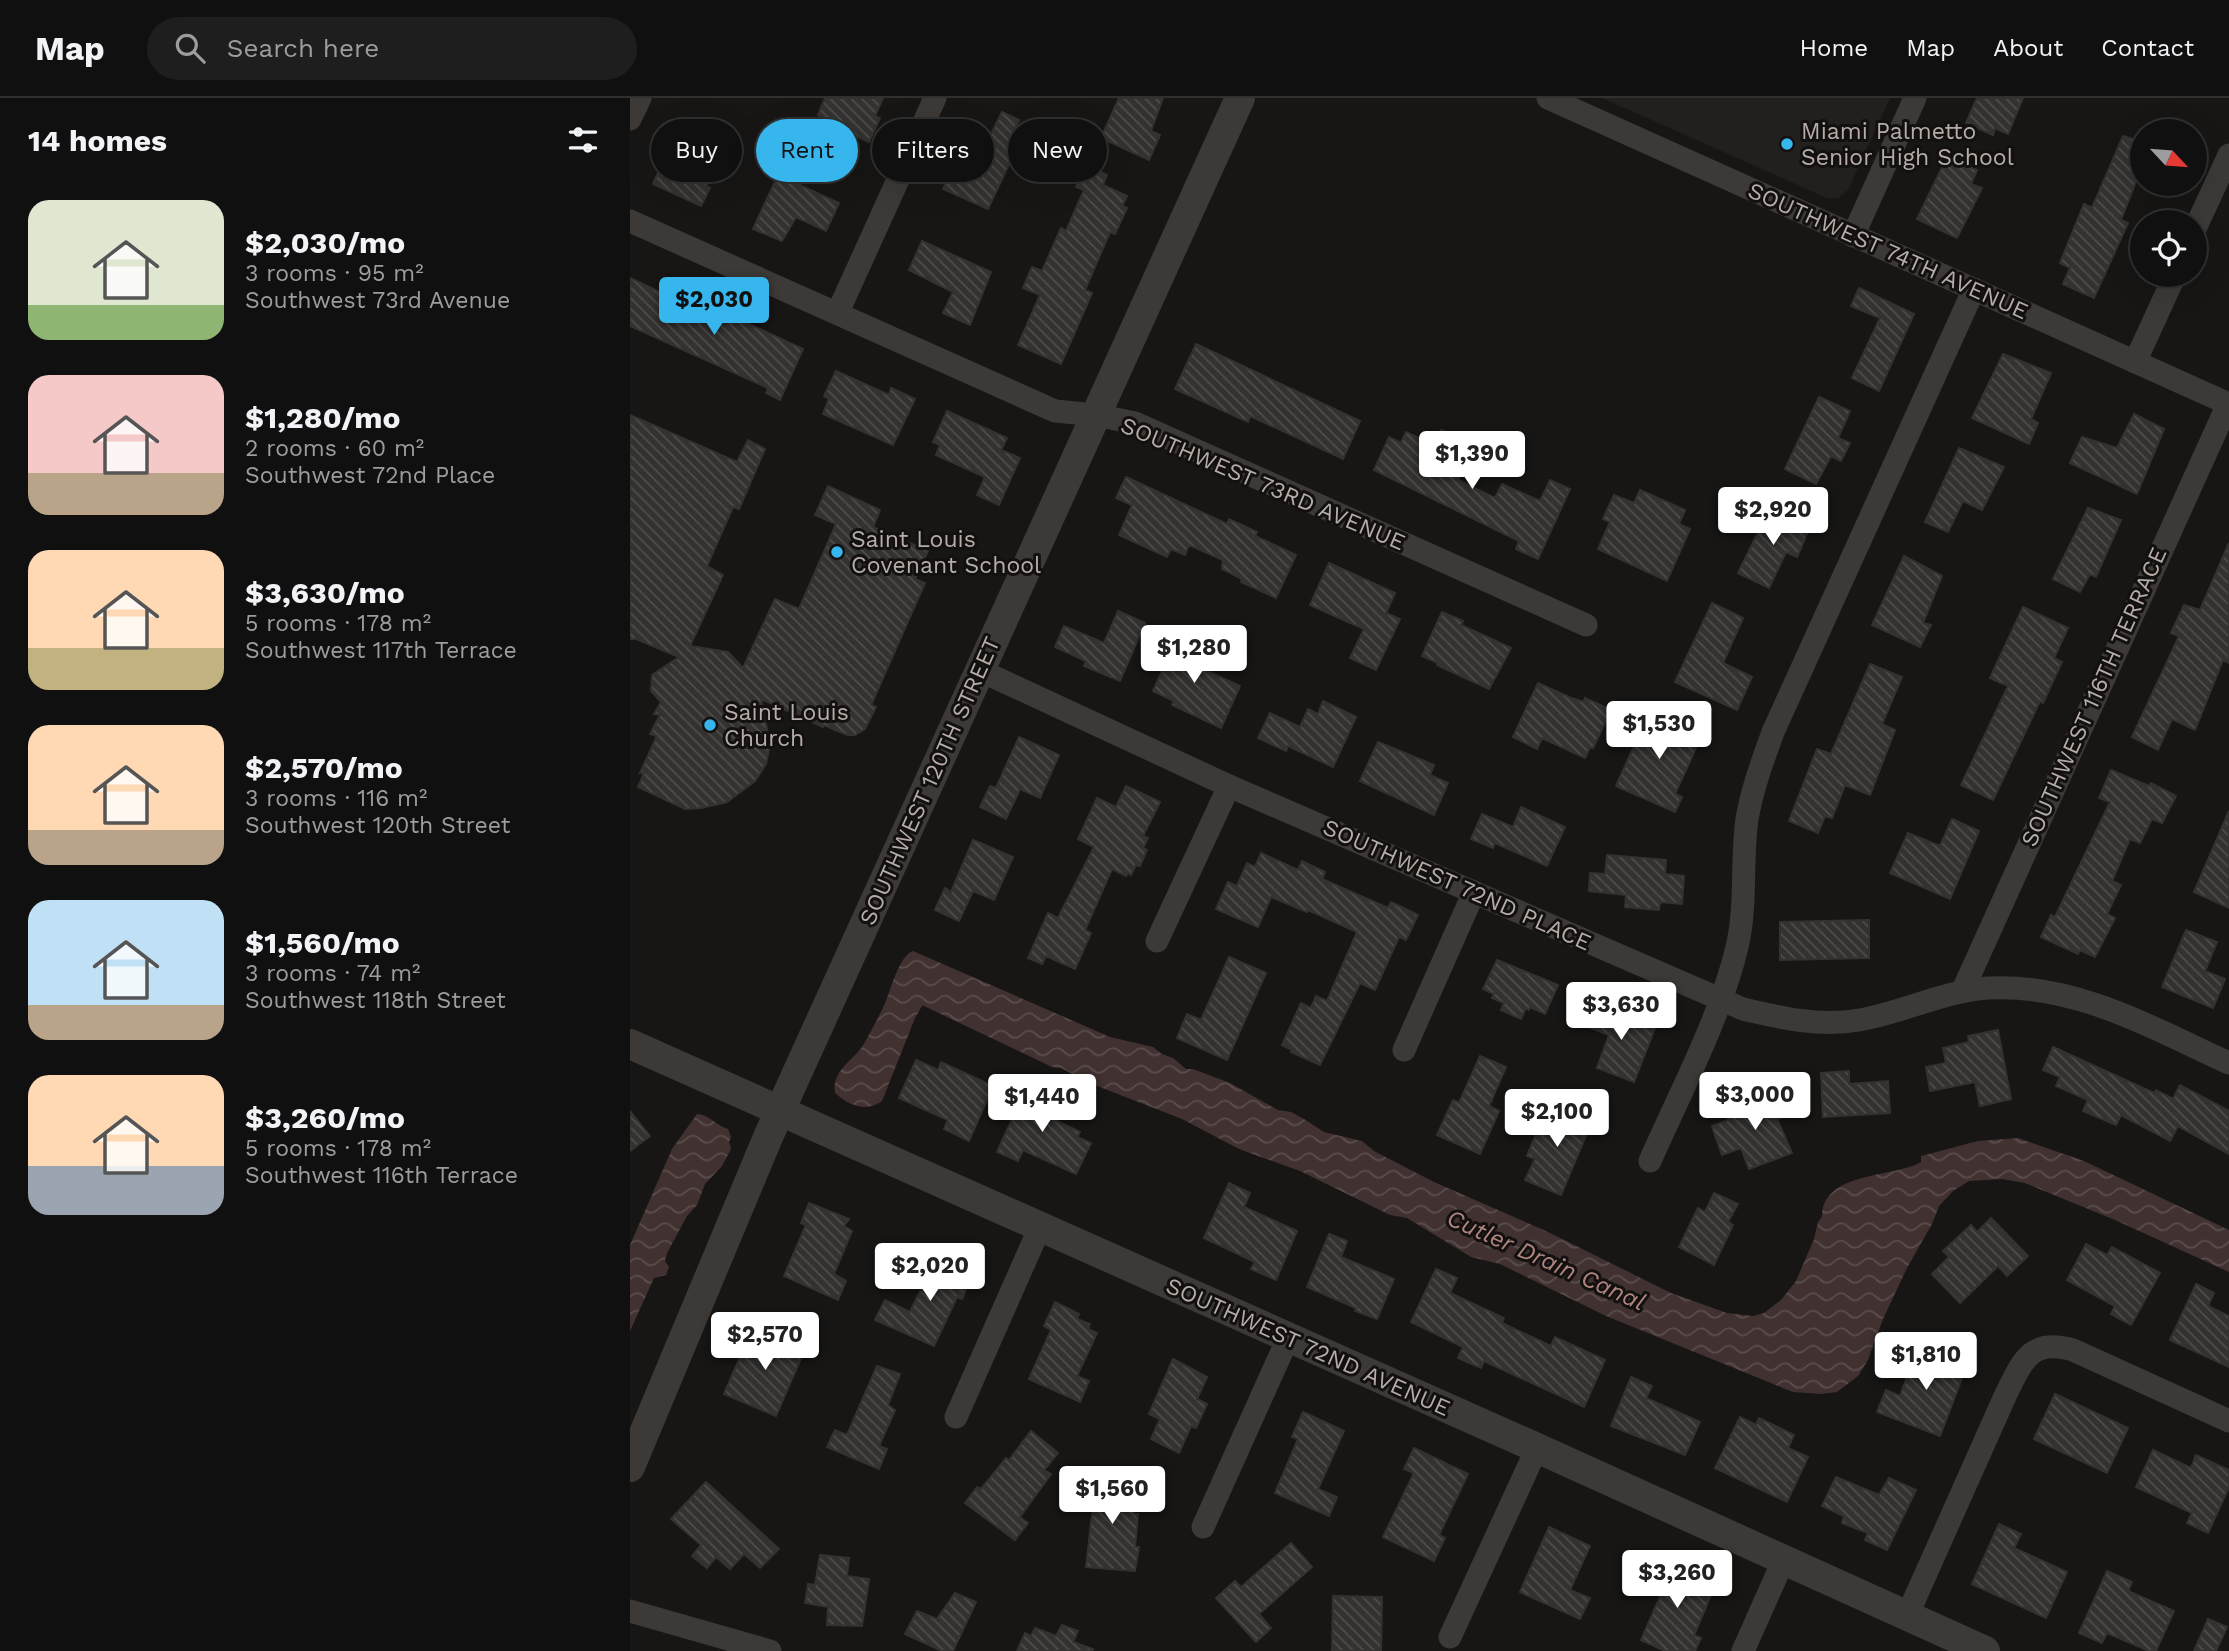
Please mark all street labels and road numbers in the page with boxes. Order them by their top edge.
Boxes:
street label: SOUTHWEST 74TH AVENUE [1744,177,2032,325]
street label: SOUTHWEST 73RD AVENUE [1117,412,1409,556]
street label: SOUTHWEST 116TH TERRACE [2016,543,2172,851]
street label: SOUTHWEST 120TH STREET [854,633,1006,929]
street label: SOUTHWEST 72ND PLACE [1319,814,1595,956]
street label: SOUTHWEST 72ND AVENUE [1162,1272,1454,1422]

